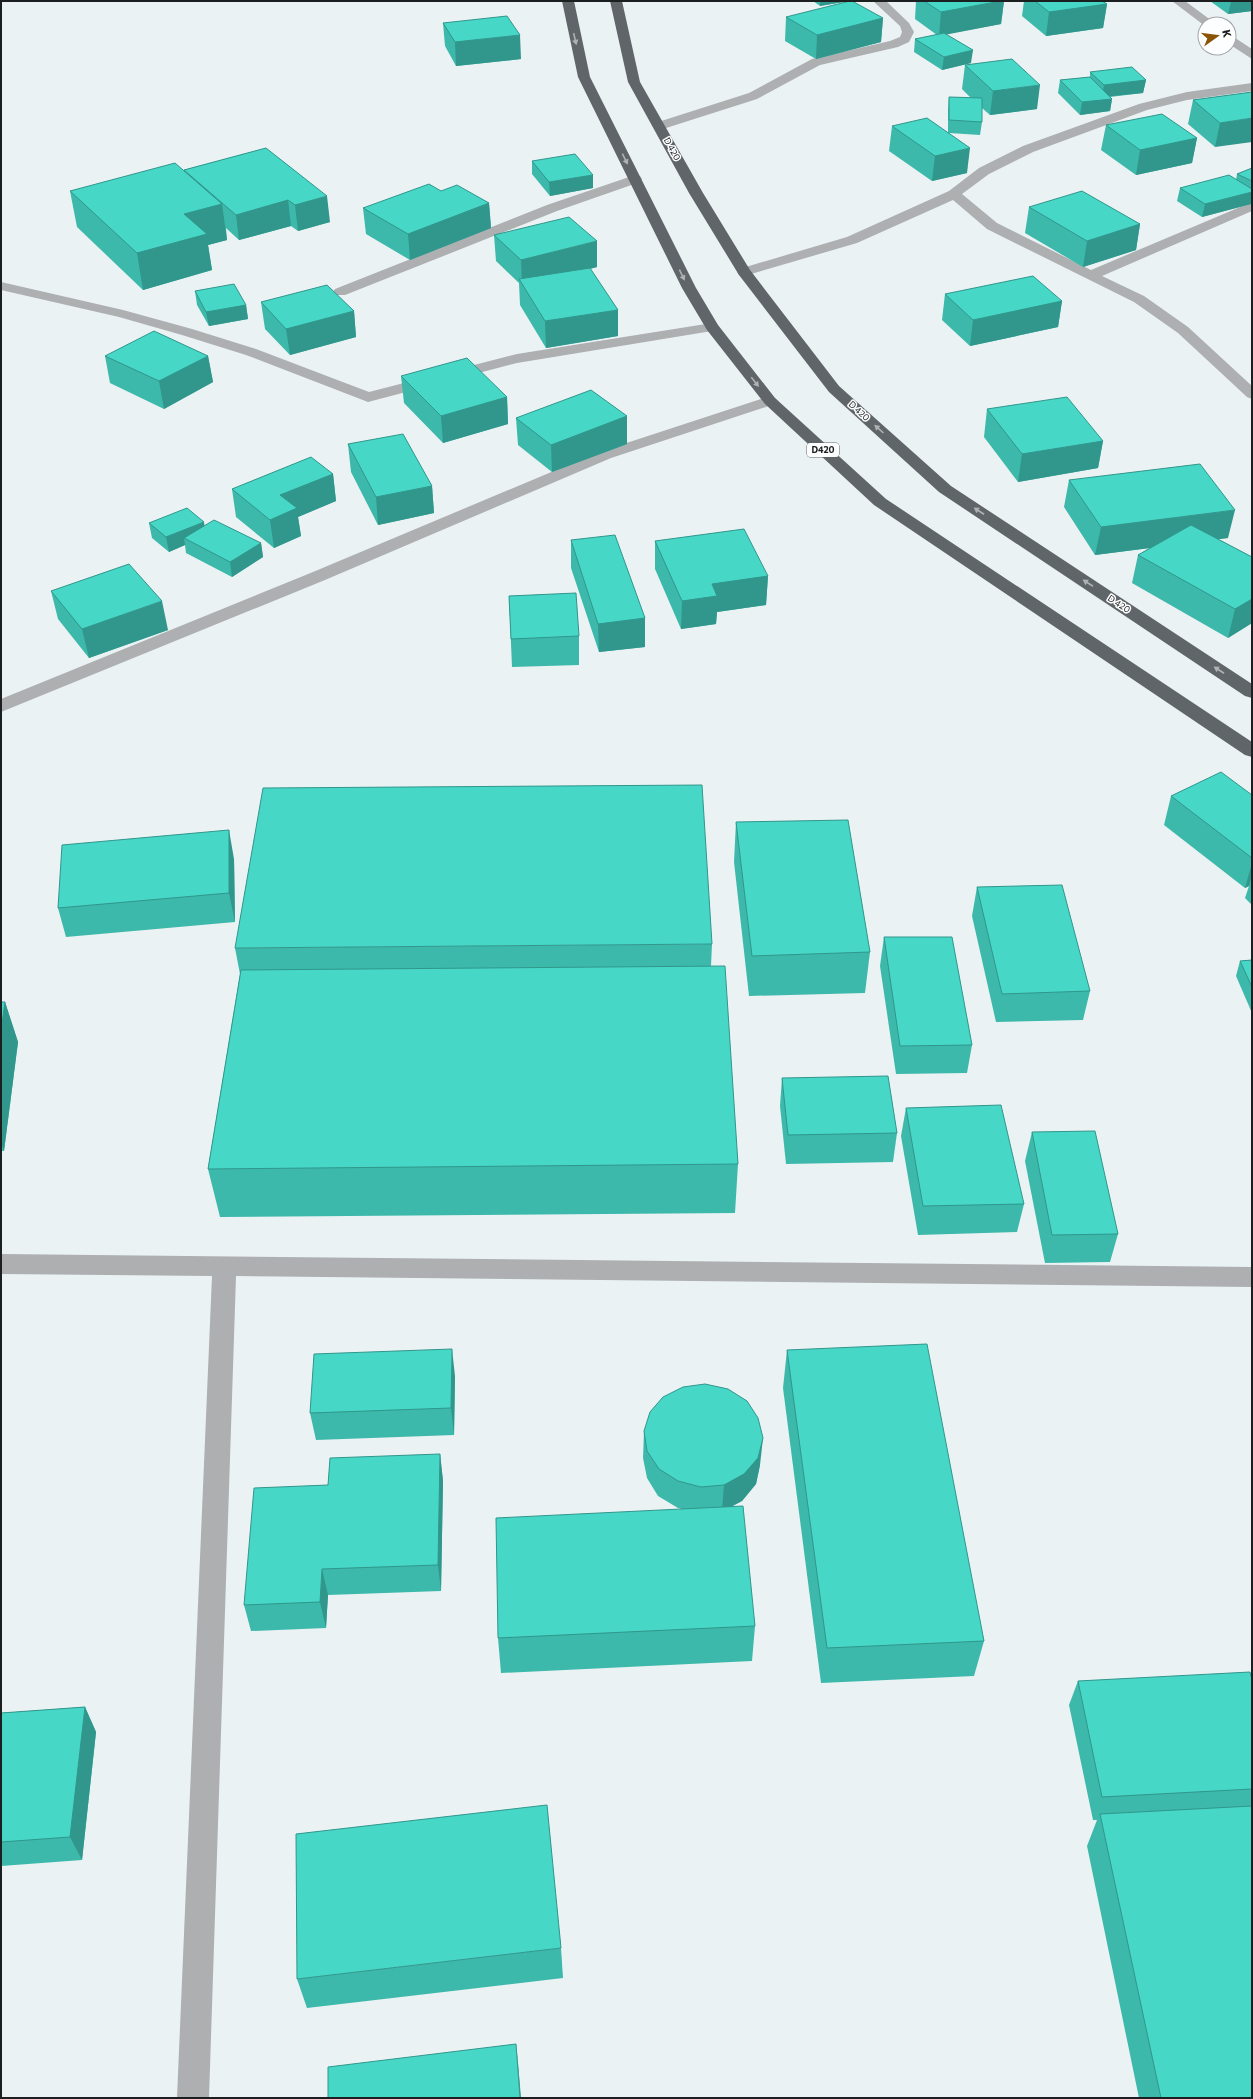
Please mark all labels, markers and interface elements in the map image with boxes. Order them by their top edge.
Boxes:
north arrow [1197,16,1237,56]
text: K [1220,28,1235,39]
one-way arrow [573,33,579,45]
street label: D 420 [662,135,683,162]
one-way arrow [621,153,628,164]
one-way arrow [679,270,685,281]
one-way arrow [751,377,759,388]
street label: D 420 [847,398,872,423]
one-way arrow [874,425,884,434]
road number: D420 [807,443,839,457]
one-way arrow [973,508,985,515]
one-way arrow [1082,579,1093,587]
street label: D 420 [1106,592,1133,615]
one-way arrow [1214,666,1225,674]

